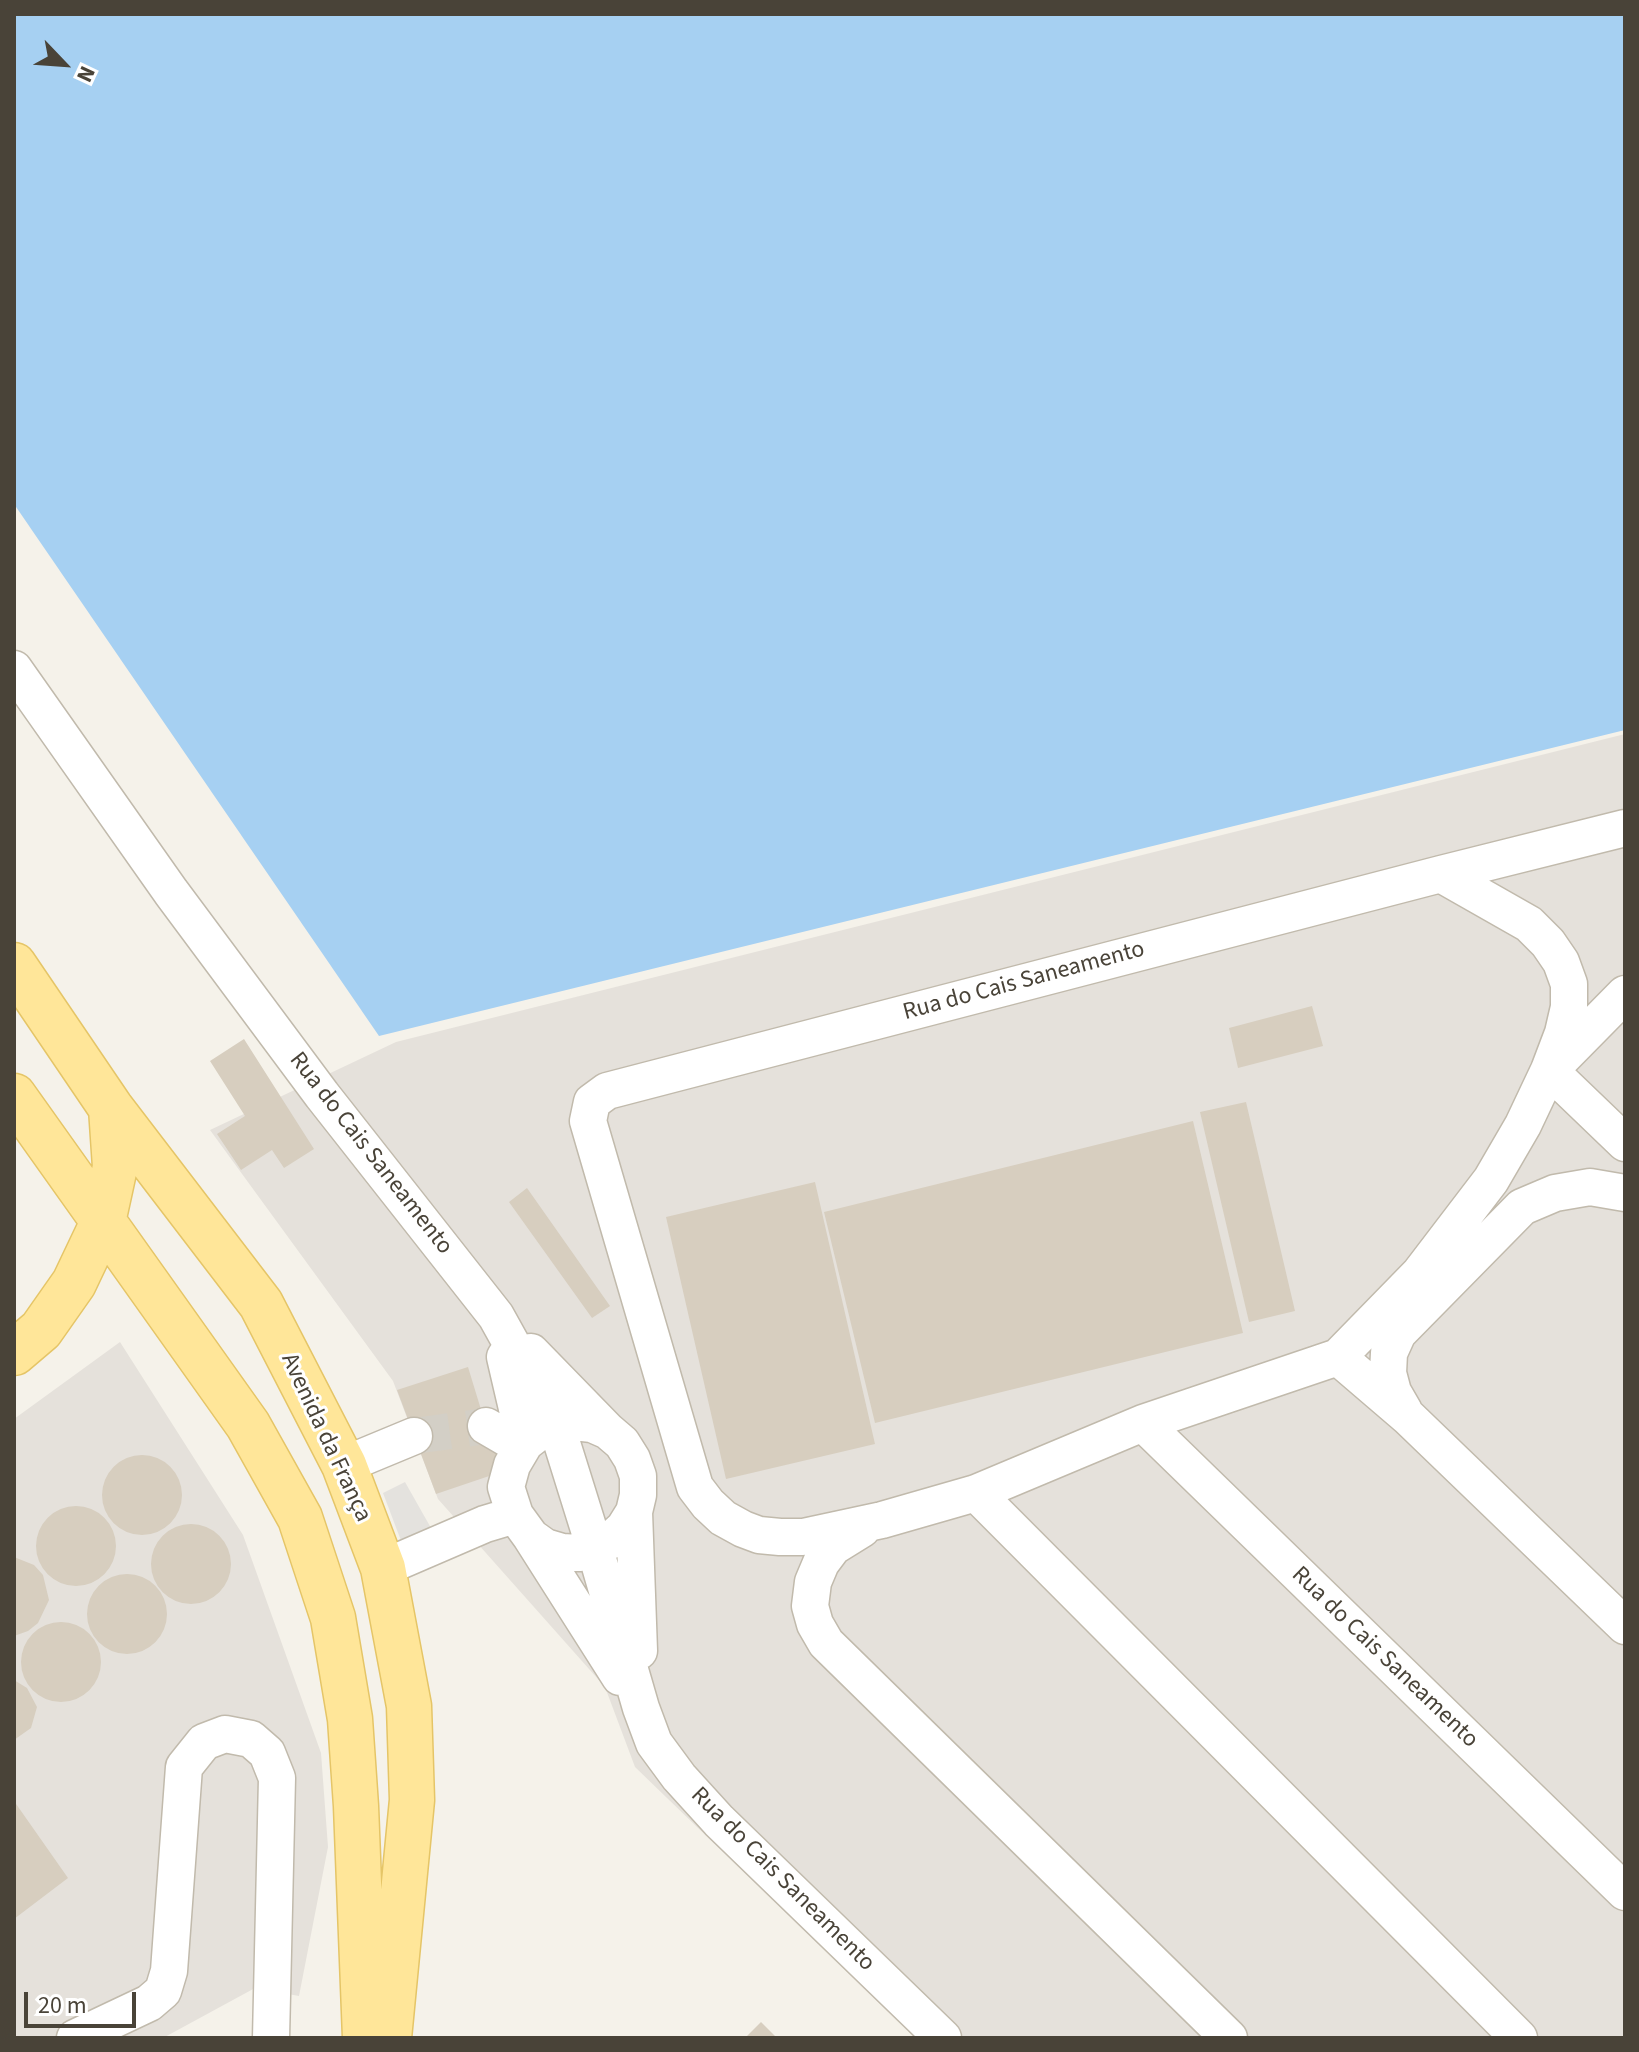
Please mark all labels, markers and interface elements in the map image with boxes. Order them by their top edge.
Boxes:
north arrow [24,24,104,104]
text: N [68,61,103,88]
street label: Rua do Cais Saneamento [900,936,1148,1028]
street label: Rua do Cais Saneamento [282,1047,458,1261]
street label: Avenida da França [273,1349,377,1527]
street label: Rua do Cais Saneamento [1285,1561,1483,1755]
street label: Rua do Cais Saneamento [684,1782,880,1978]
scale bar [28,1976,140,2026]
text: 20 m [38,1988,87,2023]

